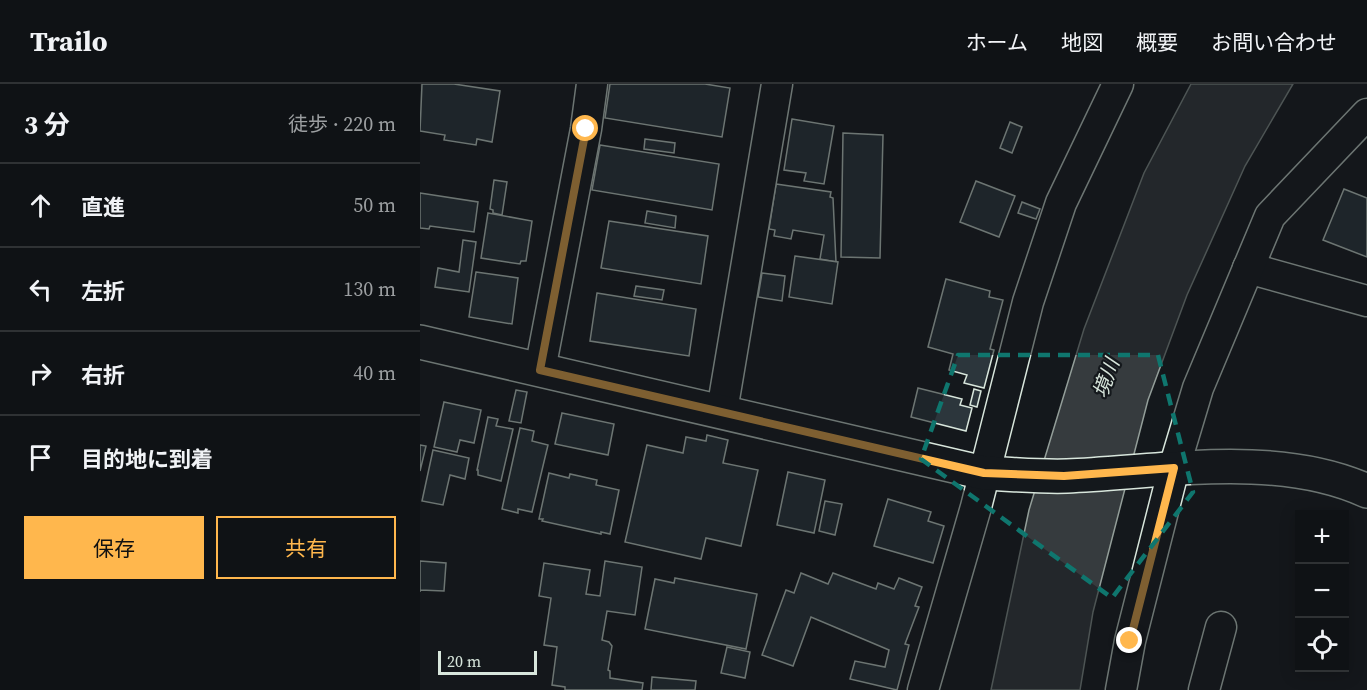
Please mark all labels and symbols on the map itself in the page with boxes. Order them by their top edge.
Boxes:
route start [572,115,598,141]
water label: 境川 [1086,353,1127,402]
route end [1116,627,1142,653]
scale bar [438,648,537,676]

